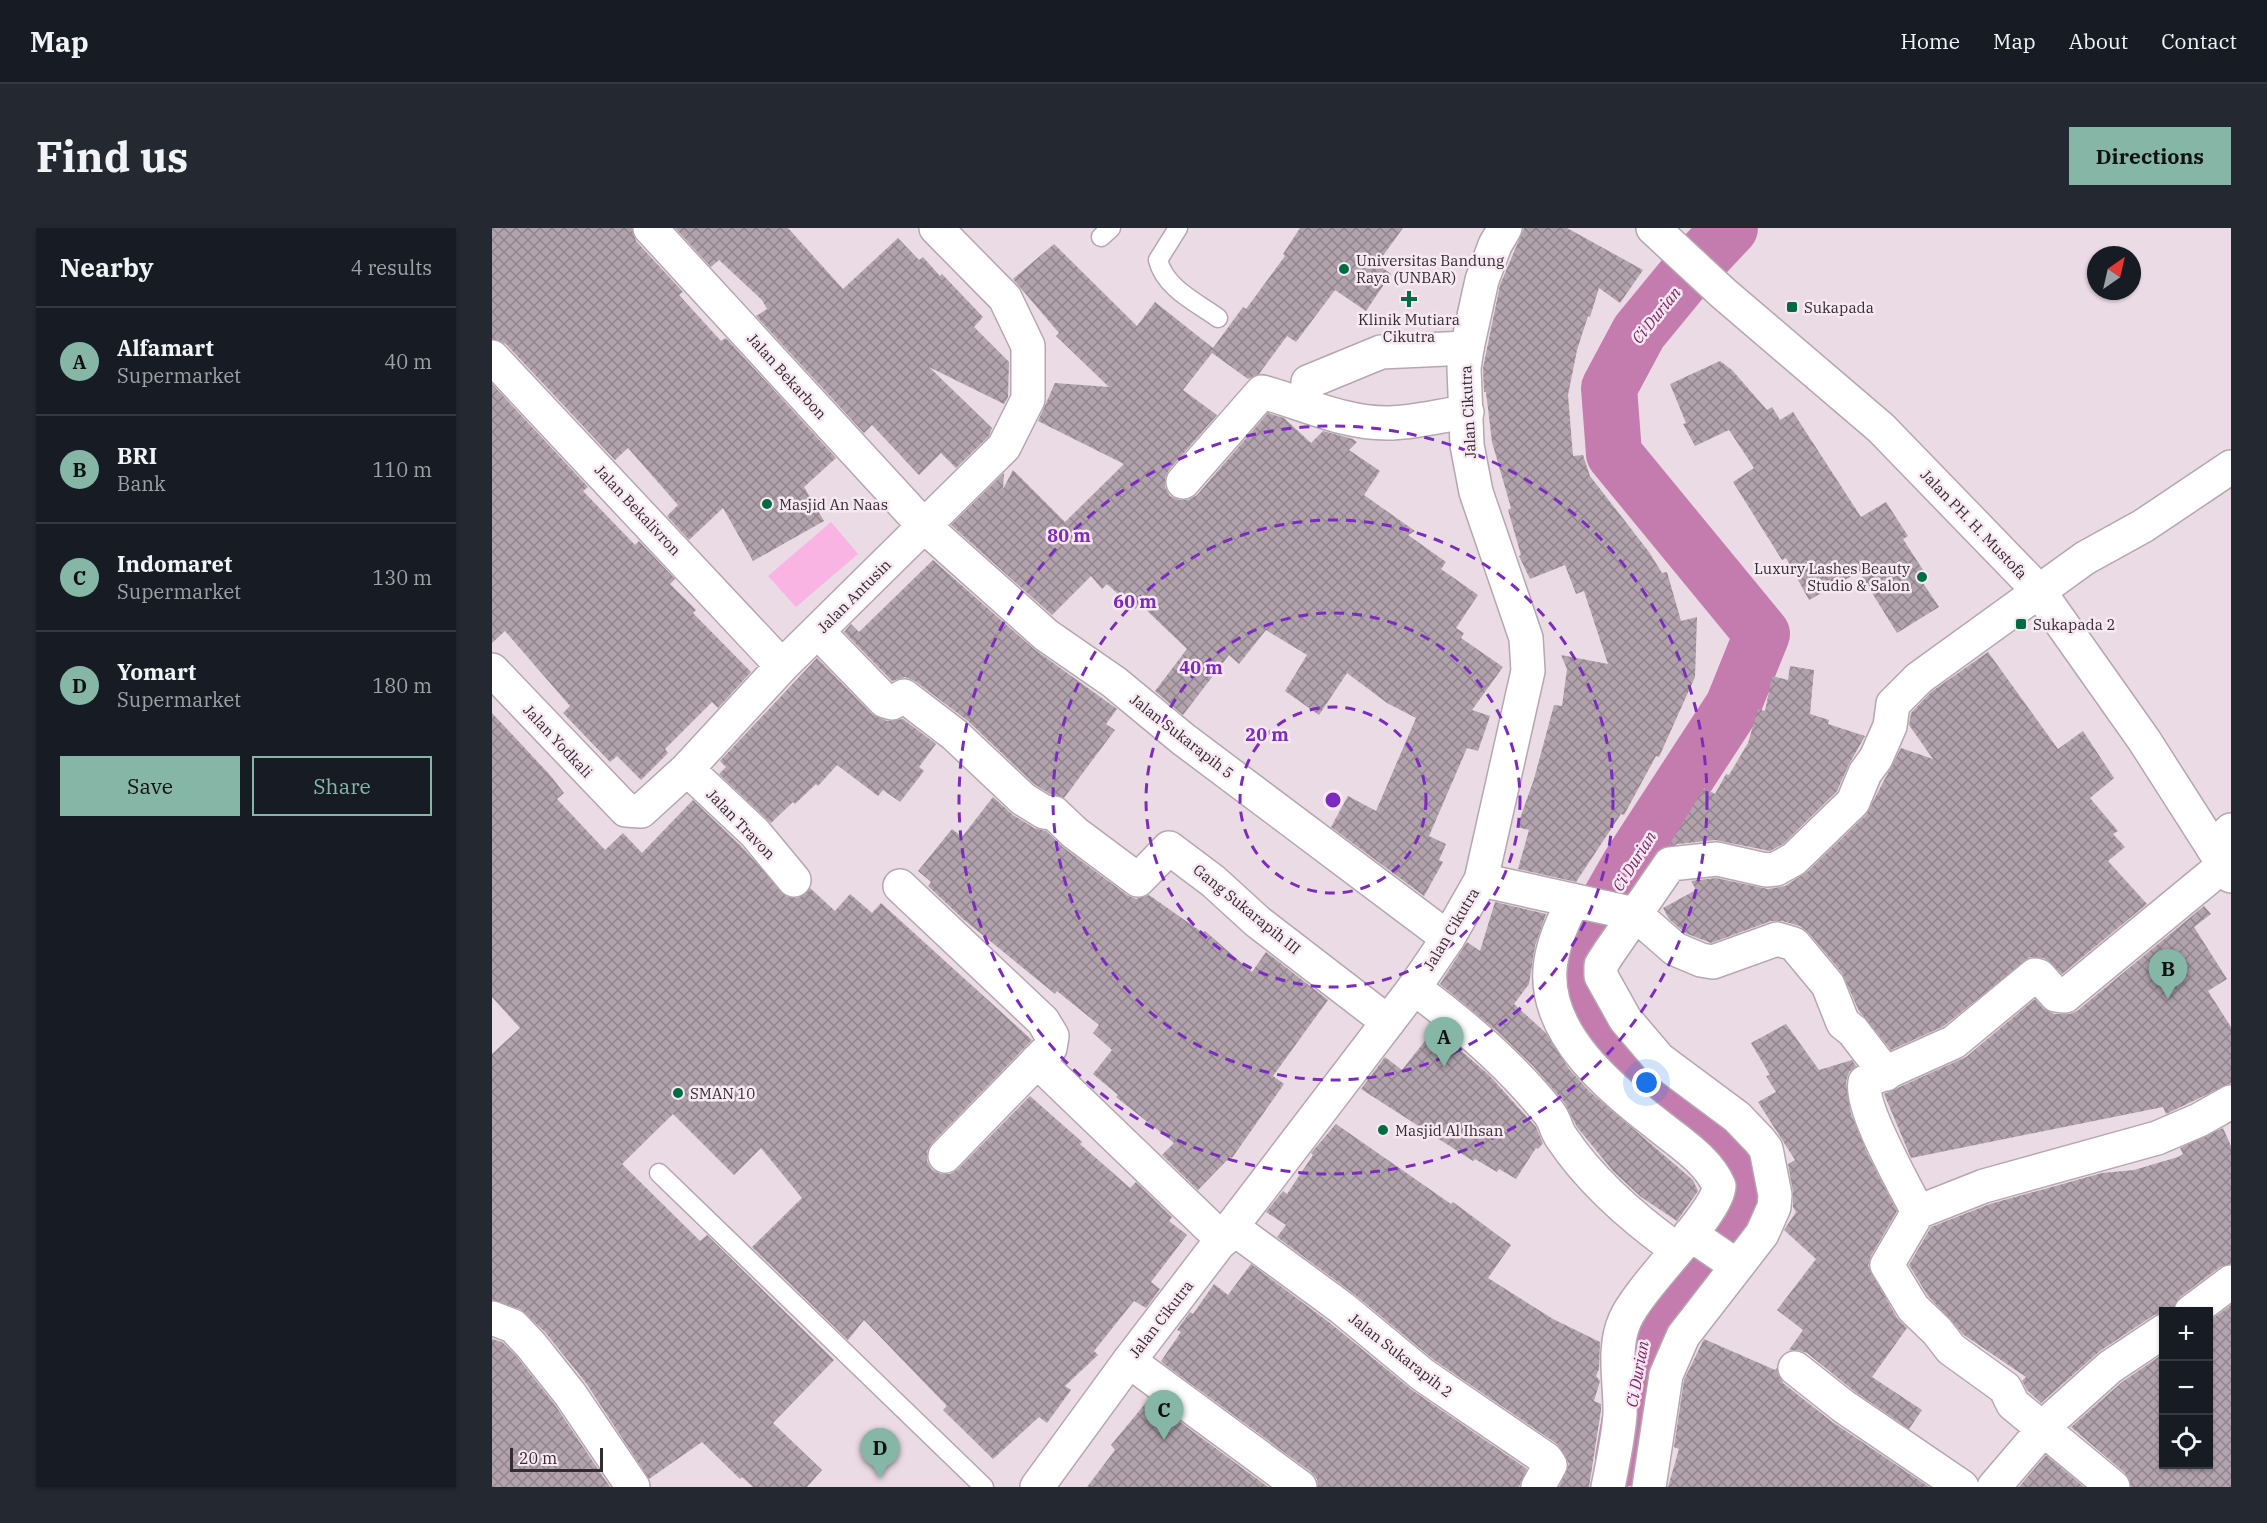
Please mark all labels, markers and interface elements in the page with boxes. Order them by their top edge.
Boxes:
text: Map [30,23,89,60]
text: Home [1900,27,1960,55]
text: Map [1993,27,2036,55]
text: About [2069,27,2128,55]
text: Contact [2161,27,2237,55]
button: Directions [2069,127,2231,185]
text: Find us [36,129,188,184]
north arrow [2087,246,2141,300]
text: Nearby [60,250,154,284]
place label: Universitas Bandung Raya (UNBAR) [1356,251,1504,287]
text: 4 results [351,254,432,281]
marker: Universitas Bandung Raya (UNBAR) [1337,262,1351,276]
water label: Ci Durian [1627,283,1685,347]
marker: Klinik Mutiara Cikutra [1400,290,1418,308]
place label: Sukapada [1804,298,1874,317]
marker: Sukapada [1785,300,1799,314]
place label: Klinik Mutiara Cikutra [1358,310,1460,346]
street label: Jalan Bekarbon [743,329,831,423]
text: Alfamart [117,333,214,362]
text: A [73,348,86,375]
text: 40 m [384,348,432,375]
text: Supermarket [117,362,241,389]
street label: Jalan Cikutra [1456,365,1480,459]
text: BRI [117,441,157,470]
text: B [72,456,87,483]
text: 110 m [372,456,432,483]
street label: Jalan Bekalivron [591,460,685,560]
street label: Jalan PH. H. Mustofa [1917,465,2031,583]
text: Bank [117,470,166,497]
place label: Masjid An Naas [779,495,888,514]
marker: Masjid An Naas [760,497,774,511]
text: 80 m [1047,524,1091,547]
text: Indomaret [117,549,232,578]
street label: Jalan Antusin [813,555,895,637]
place label: Luxury Lashes Beauty Studio & Salon [1754,559,1910,595]
text: C [73,564,86,591]
text: 130 m [372,564,432,591]
marker: Luxury Lashes Beauty Studio & Salon [1915,570,1929,584]
text: Supermarket [117,578,241,605]
text: 60 m [1113,590,1157,613]
place label: Sukapada 2 [2033,615,2115,634]
marker: Sukapada 2 [2014,617,2028,631]
text: 40 m [1179,656,1223,679]
text: Yomart [117,657,196,686]
text: D [72,672,87,699]
text: 180 m [372,672,432,699]
text: Supermarket [117,686,241,713]
street label: Jalan Sukarapih 5 [1126,690,1238,782]
street label: Jalan Yodkali [519,700,597,782]
text: 20 m [1245,723,1289,746]
button: Save [60,756,240,816]
button: Share [252,756,432,816]
street label: Jalan Travon [703,785,780,864]
centre of rings [1323,790,1343,810]
water label: Ci Durian [1608,827,1660,895]
street label: Gang Sukarapih III [1189,860,1305,958]
street label: Jalan Cikutra [1419,884,1483,974]
pin: B [2148,950,2188,999]
pin: A [1424,1018,1464,1067]
your location [1632,1068,1661,1097]
place label: SMAN 10 [690,1084,755,1103]
marker: SMAN 10 [671,1086,685,1100]
place label: Masjid Al Ihsan [1395,1121,1504,1140]
marker: Masjid Al Ihsan [1376,1123,1390,1137]
street label: Jalan Cikutra [1125,1276,1197,1362]
map controls [2159,1307,2213,1469]
button: + [2159,1307,2213,1361]
street label: Jalan Sukarapih 2 [1345,1309,1457,1401]
water label: Ci Durian [1621,1339,1653,1409]
button: − [2159,1361,2213,1415]
pin: C [1144,1390,1184,1440]
button: locate [2159,1415,2213,1469]
pin: D [860,1428,900,1478]
scale bar [510,1445,603,1472]
text: 20 m [519,1448,557,1468]

